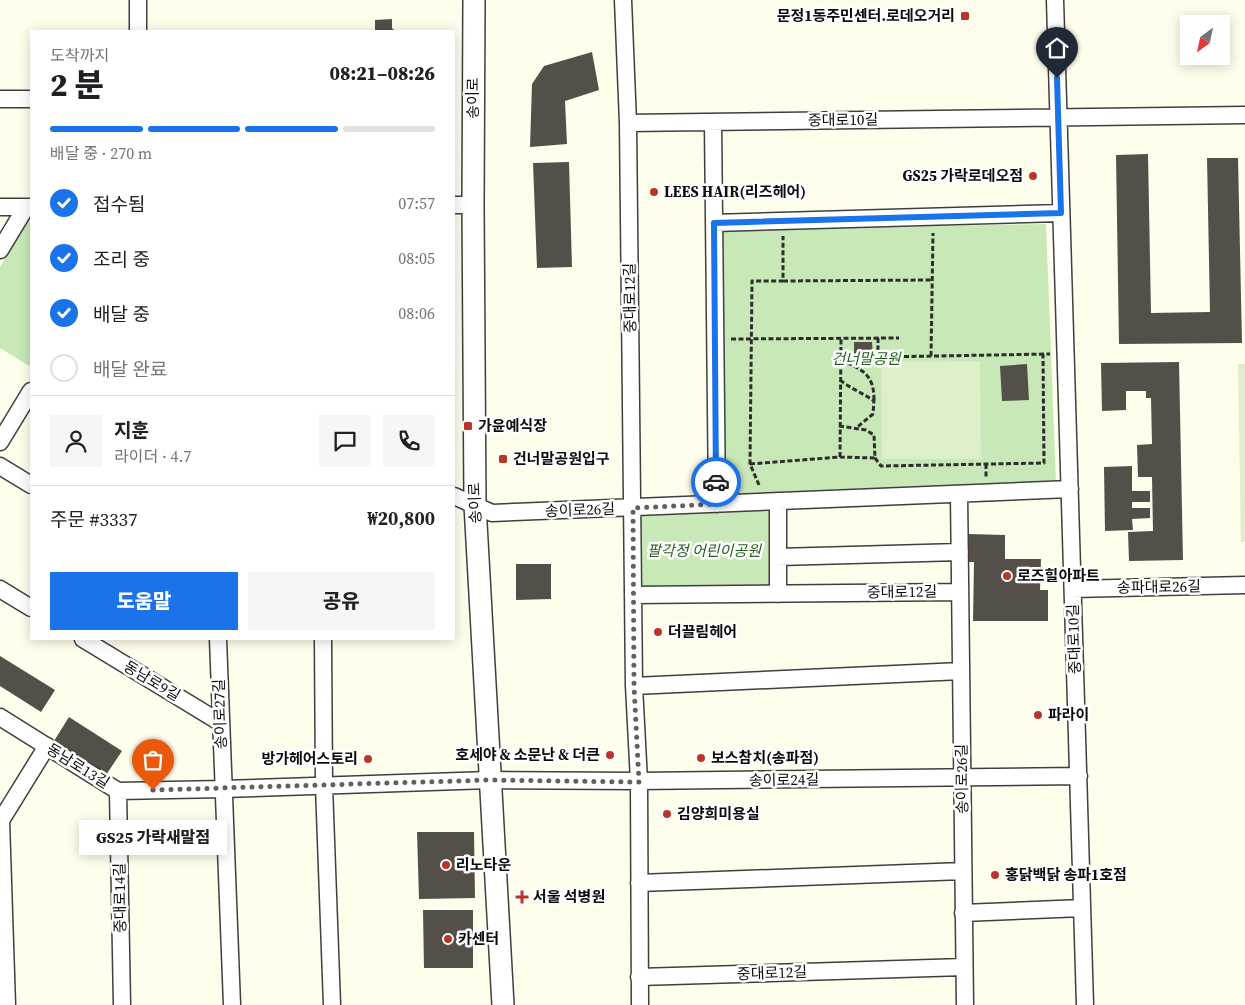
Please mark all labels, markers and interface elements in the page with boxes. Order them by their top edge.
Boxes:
place label: 문정1동주민센터.로데오거리 [777,5,955,26]
marker: 문정1동주민센터.로데오거리 [959,10,971,22]
north arrow [1180,15,1230,65]
map controls [1180,15,1230,65]
pin [1036,27,1078,78]
icon: home [1043,34,1071,62]
text: 도착까지 [50,44,109,66]
text: 08:21–08:26 [330,60,435,86]
text: 2 분 [50,63,104,107]
street label: 송이로 [462,77,483,119]
street label: 중대로10길 [808,108,878,131]
text: 배달 중 · 270 m [50,142,152,164]
place label: GS25 가락로데오점 [902,165,1023,186]
marker: GS25 가락로데오점 [1027,170,1039,182]
place label: LEES HAIR(리즈헤어) [664,181,806,202]
marker: LEES HAIR(리즈헤어) [648,186,660,198]
icon: check [50,189,78,217]
text: 접수됨 [93,191,145,217]
text: 07:57 [398,192,435,214]
icon: check [50,244,78,272]
text: 조리 중 [93,246,150,272]
text: 08:05 [398,247,435,269]
street label: 중대로12길 [618,263,641,333]
icon: check [50,299,78,327]
text: 배달 중 [93,301,150,327]
text: 08:06 [398,302,435,324]
park label: 건너말공원 [831,348,902,369]
text: 배달 완료 [93,356,167,382]
button: person [50,415,102,467]
button: chat [319,415,371,467]
button: phone [383,415,435,467]
place label: 가윤예식장 [478,415,547,436]
text: 지훈 [114,417,149,443]
marker: 가윤예식장 [462,420,474,432]
text: 라이더 · 4.7 [114,445,191,467]
place label: 건너말공원입구 [513,448,610,469]
marker: 건너말공원입구 [497,453,509,465]
courier [691,457,741,507]
icon: car [702,468,730,496]
street label: 송이로 [463,482,486,524]
street label: 송이로26길 [545,498,615,521]
text: ₩20,800 [368,505,435,531]
text: 주문 #3337 [50,506,137,532]
park label: 팔각정 어린이공원 [647,540,762,561]
place label: 로즈힐아파트 [1017,565,1100,586]
marker: 로즈힐아파트 [1001,570,1013,582]
button: 도움말 [50,572,238,630]
button: 공유 [248,572,435,630]
street label: 송파대로26길 [1117,575,1201,598]
street label: 중대로12길 [867,580,937,603]
street label: 중대로10길 [1062,604,1085,674]
place label: 더끌림헤어 [668,621,737,642]
marker: 더끌림헤어 [652,626,664,638]
street label: 동남로9길 [120,655,185,706]
street label: 송이로27길 [208,679,231,749]
place label: 파라이 [1048,704,1089,725]
marker: 파라이 [1032,709,1044,721]
street label: 동남로13길 [43,738,114,793]
pin [132,739,174,790]
place label: 호세야 & 소문난 & 더큰 [455,744,600,765]
street label: 송이로26길 [950,744,973,814]
icon: bag [139,746,167,774]
place label: 보스참치(송파점) [711,747,819,768]
place label: 방가헤어스토리 [261,748,358,769]
marker: 호세야 & 소문난 & 더큰 [604,749,616,761]
marker: 보스참치(송파점) [695,752,707,764]
marker: 방가헤어스토리 [362,753,374,765]
street label: 송이로24길 [749,768,819,791]
place label: 김양희미용실 [677,803,760,824]
marker: 김양희미용실 [661,808,673,820]
callout: GS25 가락새말점 [79,820,227,855]
text: GS25 가락새말점 [96,826,210,848]
place label: 리노타운 [456,854,511,875]
marker: 리노타운 [440,859,452,871]
street label: 중대로14길 [108,863,131,933]
place label: 홍닭백닭 송파1호점 [1005,864,1127,885]
marker: 홍닭백닭 송파1호점 [989,869,1001,881]
place label: 서울 석병원 [533,886,605,907]
marker: 서울 석병원 [515,890,529,904]
place label: 카센터 [458,928,499,949]
marker: 카센터 [442,933,454,945]
street label: 중대로12길 [737,961,807,984]

